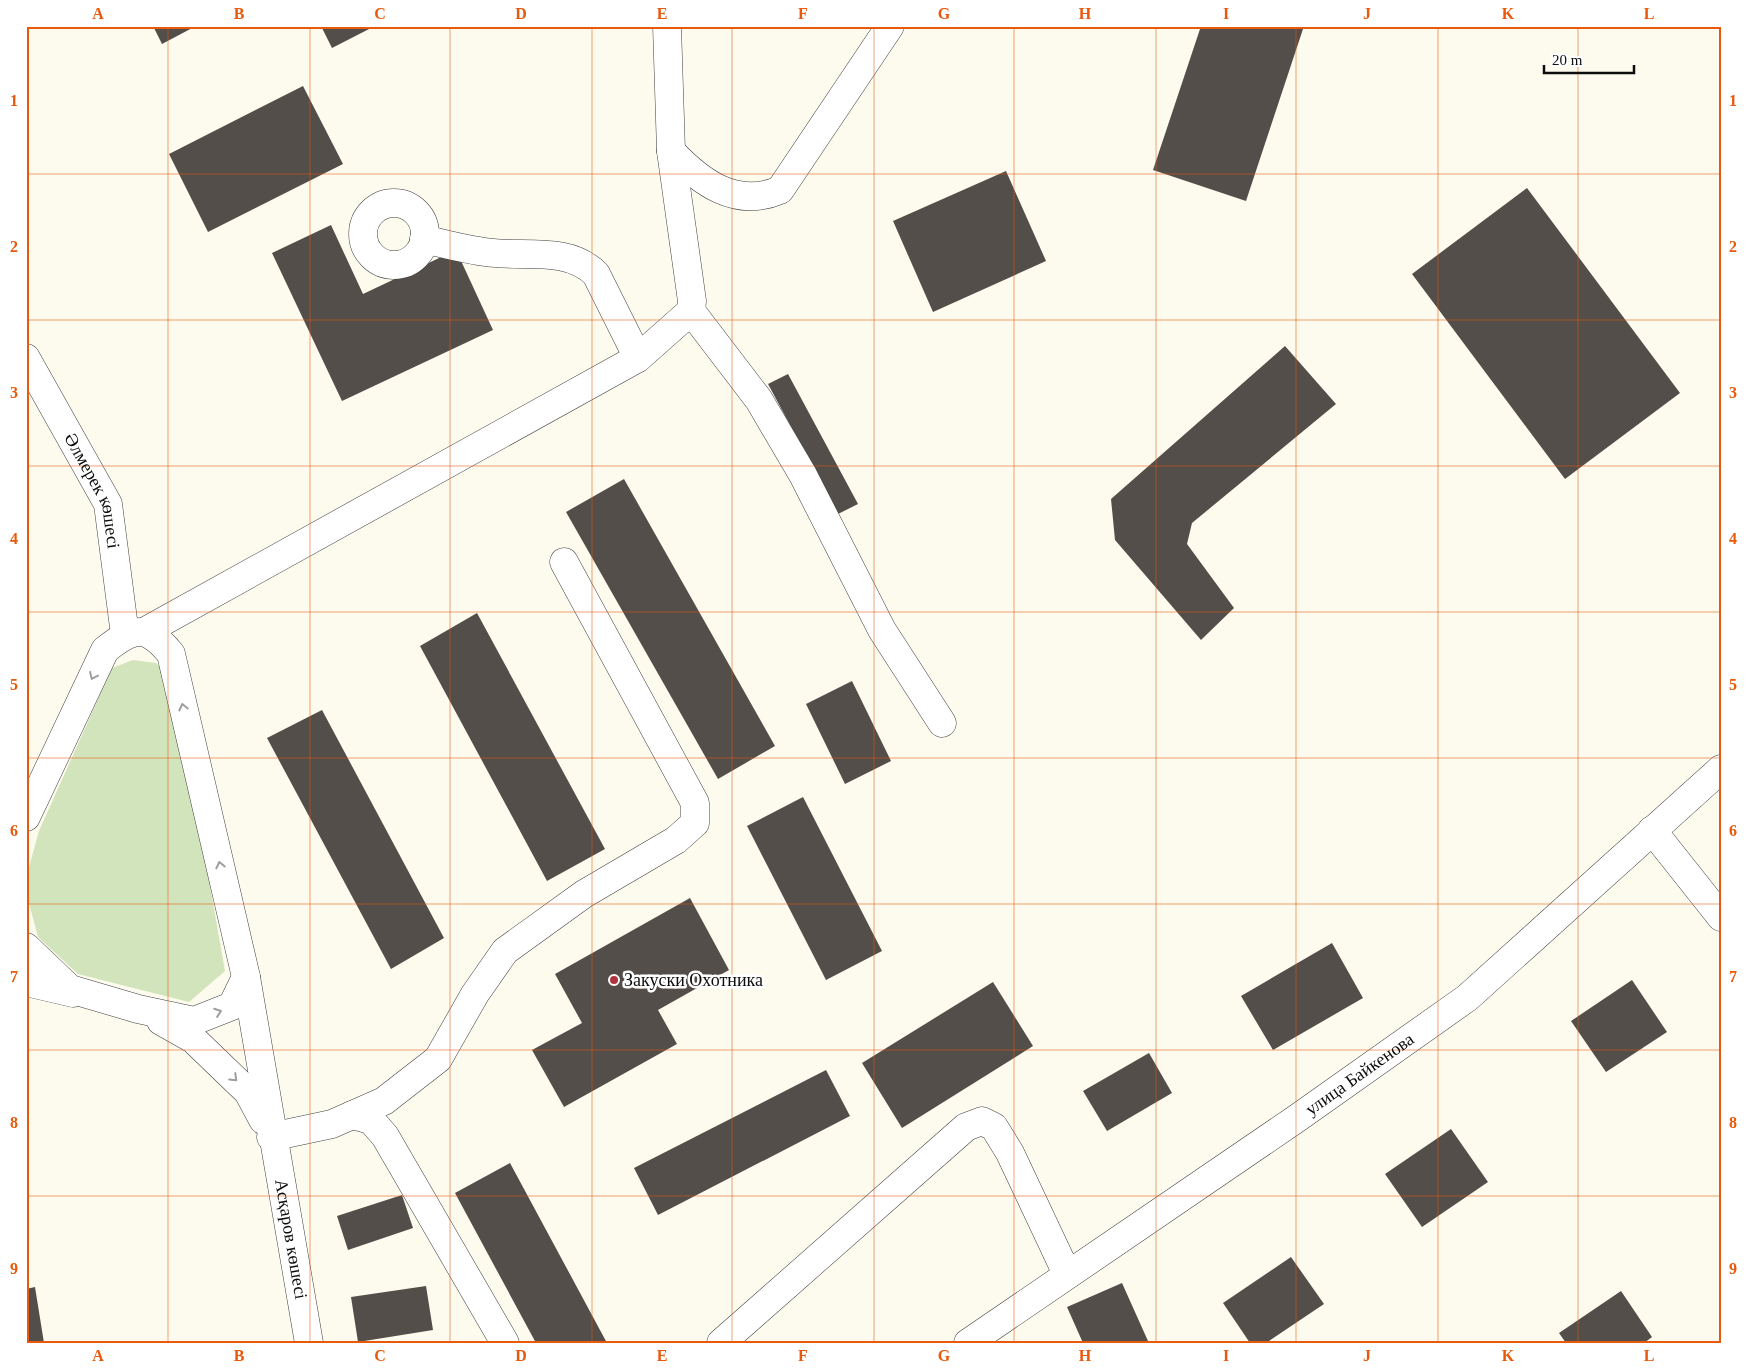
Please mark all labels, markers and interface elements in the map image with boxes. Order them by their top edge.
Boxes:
text: A [92,5,104,22]
text: B [234,5,245,22]
text: C [374,5,386,22]
text: D [515,5,527,22]
text: E [657,5,667,22]
text: F [798,5,808,22]
text: G [938,5,951,22]
text: H [1079,5,1092,22]
text: I [1223,5,1229,22]
text: J [1363,5,1371,22]
text: K [1502,5,1515,22]
text: L [1644,5,1654,22]
scale bar [1544,42,1634,74]
text: 20 m [1552,52,1583,68]
text: 1 [10,92,18,109]
text: 1 [1729,92,1737,109]
text: 2 [10,238,18,255]
text: 2 [1729,238,1737,255]
text: 3 [10,384,18,401]
text: 3 [1729,384,1737,401]
street label: Әлмерек көшесі [60,430,124,550]
text: 4 [10,530,18,547]
text: 4 [1729,530,1737,547]
one-way arrow [89,671,99,680]
text: 5 [10,676,18,693]
text: 5 [1729,676,1737,693]
one-way arrow [178,702,189,711]
text: 6 [10,822,18,839]
text: 6 [1729,822,1737,839]
one-way arrow [215,860,226,869]
text: 7 [10,968,18,985]
text: 7 [1729,968,1737,985]
place label: Закуски Охотника [624,970,763,990]
marker: Закуски Охотника [608,974,620,986]
one-way arrow [213,1008,222,1018]
street label: улица Байкенова [1301,1029,1418,1119]
one-way arrow [228,1072,237,1081]
text: 8 [10,1114,18,1131]
text: 8 [1729,1114,1737,1131]
street label: Асқаров көшесі [271,1178,311,1301]
text: 9 [10,1260,18,1277]
text: 9 [1729,1260,1737,1277]
text: A [92,1347,104,1364]
text: B [234,1347,245,1364]
text: C [374,1347,386,1364]
text: D [515,1347,527,1364]
text: E [657,1347,667,1364]
text: F [798,1347,808,1364]
text: G [938,1347,951,1364]
text: H [1079,1347,1092,1364]
text: I [1223,1347,1229,1364]
text: J [1363,1347,1371,1364]
text: K [1502,1347,1515,1364]
text: L [1644,1347,1654,1364]

